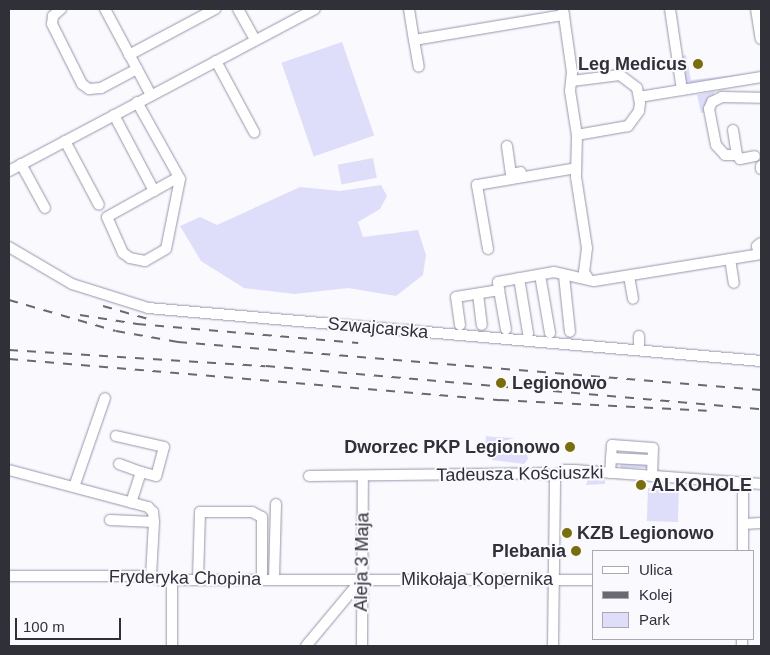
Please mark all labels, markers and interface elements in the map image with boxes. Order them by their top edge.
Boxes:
place label: Leg Medicus [578,53,687,75]
marker: Leg Medicus [691,57,705,71]
street label: Szwajcarska [327,313,429,343]
place label: Legionowo [512,372,607,394]
marker: Legionowo [494,376,508,390]
place label: Dworzec PKP Legionowo [344,436,560,458]
marker: Dworzec PKP Legionowo [564,441,576,453]
street label: Tadeusza Kościuszki [436,462,604,486]
place label: ALKOHOLE [651,474,752,496]
marker: ALKOHOLE [635,479,647,491]
street label: Aleja 3 Maja [350,512,374,612]
place label: KZB Legionowo [577,522,714,544]
marker: KZB Legionowo [561,527,573,539]
place label: Plebania [492,540,566,562]
marker: Plebania [570,545,582,557]
legend [592,550,755,640]
text: Ulica [639,561,672,578]
street label: Fryderyka Chopina [109,566,261,590]
street label: Mikołaja Kopernika [401,568,553,590]
text: Kolej [639,586,672,603]
scale bar [18,608,124,640]
text: Park [639,611,670,628]
text: 100 m [23,618,65,635]

